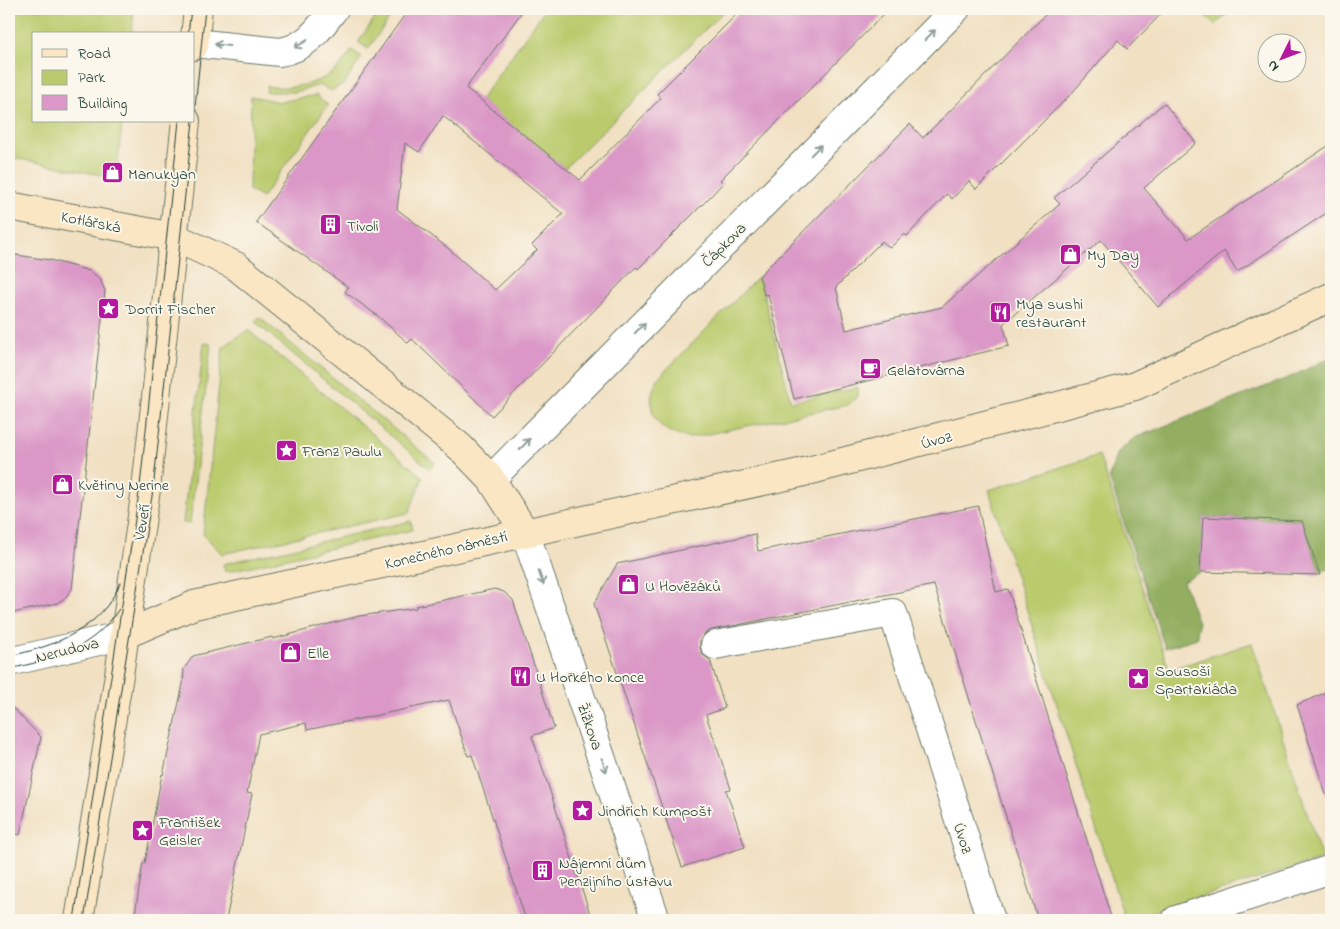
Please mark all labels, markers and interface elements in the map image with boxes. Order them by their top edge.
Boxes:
one-way arrow [924,29,936,41]
legend [32,32,195,122]
north arrow [1258,32,1308,82]
one-way arrow [214,40,230,50]
one-way arrow [295,40,309,50]
text: Road [78,43,111,65]
text: N [1262,55,1284,76]
text: Park [78,67,106,89]
text: Building [77,93,127,116]
one-way arrow [810,144,822,157]
shop icon: Manukyan [100,161,124,185]
place label: Manukyan [128,163,196,187]
street label: Kotlářská [59,205,123,241]
building icon: Tivoli [319,213,343,237]
place label: Tivoli [347,215,379,239]
street label: Čápkova [696,217,752,273]
shop icon: My Day [1059,242,1083,266]
place label: My Day [1087,244,1139,268]
place label: Mya sushi restaurant [1016,293,1087,335]
place icon: Dorrit Fischer [97,296,121,320]
place label: Dorrit Fischer [124,298,216,322]
restaurant icon: Mya sushi restaurant [988,300,1012,324]
one-way arrow [633,323,645,335]
cafe icon: Gelatovárna [859,357,883,381]
place label: Gelatovárna [887,359,965,383]
street label: Úvoz [918,425,955,457]
place icon: Franz Pawlu [274,438,298,462]
one-way arrow [519,438,531,450]
place label: Franz Pawlu [301,440,382,464]
shop icon: Květiny Nerine [50,472,74,496]
place label: Květiny Nerine [78,474,170,498]
street label: Veveří [128,502,158,543]
street label: Konečného náměstí [383,525,510,577]
one-way arrow [536,570,546,586]
shop icon: U Hovězáků [617,573,641,597]
place label: U Hovězáků [645,575,721,599]
street label: Nerudova [33,632,102,670]
shop icon: Elle [279,640,303,664]
place label: Elle [307,642,330,666]
place label: Sousoší Spartakiáda [1155,660,1237,702]
restaurant icon: U Hořkého konce [508,664,532,688]
place label: U Hořkého konce [536,666,645,690]
place icon: Sousoší Spartakiáda [1127,667,1151,691]
street label: Žižkova [570,700,608,754]
one-way arrow [600,757,609,772]
place icon: Jindřich Kumpošt [570,798,594,822]
place label: Jindřich Kumpošt [598,800,713,824]
place label: František Geisler [158,811,221,853]
place icon: František Geisler [131,818,155,842]
street label: Úvoz [946,820,978,857]
place label: Nájemní dům Penzijního ústavu [559,852,672,894]
building icon: Nájemní dům Penzijního ústavu [531,859,555,883]

